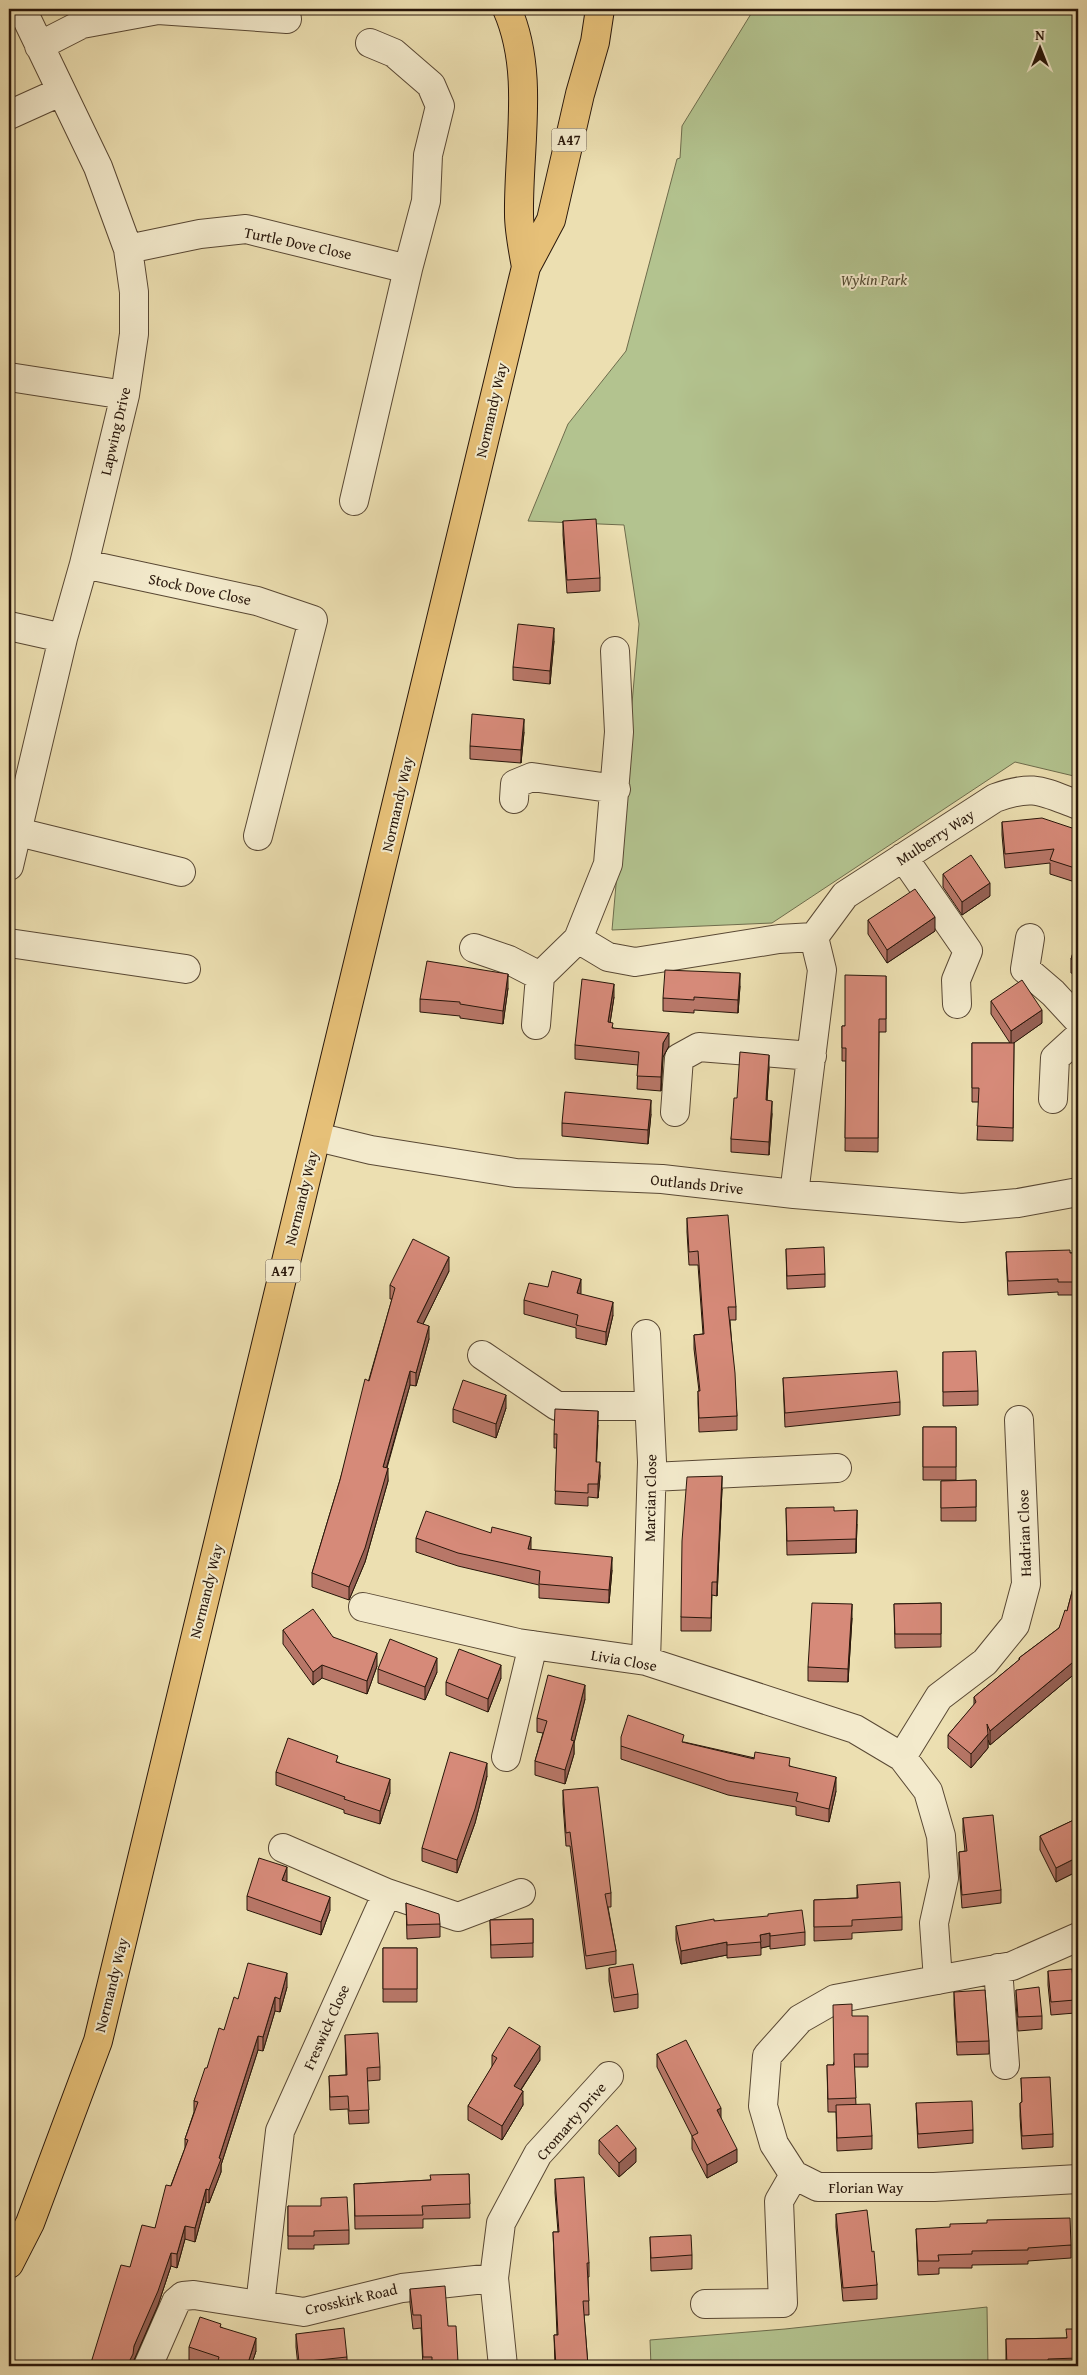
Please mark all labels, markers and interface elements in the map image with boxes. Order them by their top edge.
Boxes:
north arrow [1014,22,1064,72]
text: N [1035,25,1045,45]
road number: A47 [552,128,586,152]
street label: Turtle Dove Close [242,221,354,265]
park label: Wykin Park [841,269,907,290]
street label: Normandy Way [470,360,512,460]
street label: Lapwing Drive [95,385,135,477]
street label: Stock Dove Close [147,568,253,610]
street label: Normandy Way [376,754,418,854]
street label: Mulberry Way [892,804,979,870]
street label: Normandy Way [279,1148,323,1248]
street label: Outlands Drive [650,1169,744,1199]
road number: A47 [266,1260,300,1282]
street label: Marcian Close [639,1454,661,1542]
street label: Hadrian Close [1012,1489,1036,1577]
street label: Normandy Way [184,1541,228,1641]
street label: Livia Close [589,1644,659,1676]
street label: Normandy Way [89,1935,133,2035]
street label: Freswick Close [298,1981,354,2073]
street label: Cromarty Drive [531,2078,611,2164]
street label: Florian Way [828,2177,904,2198]
street label: Crosskirk Road [303,2278,399,2320]

